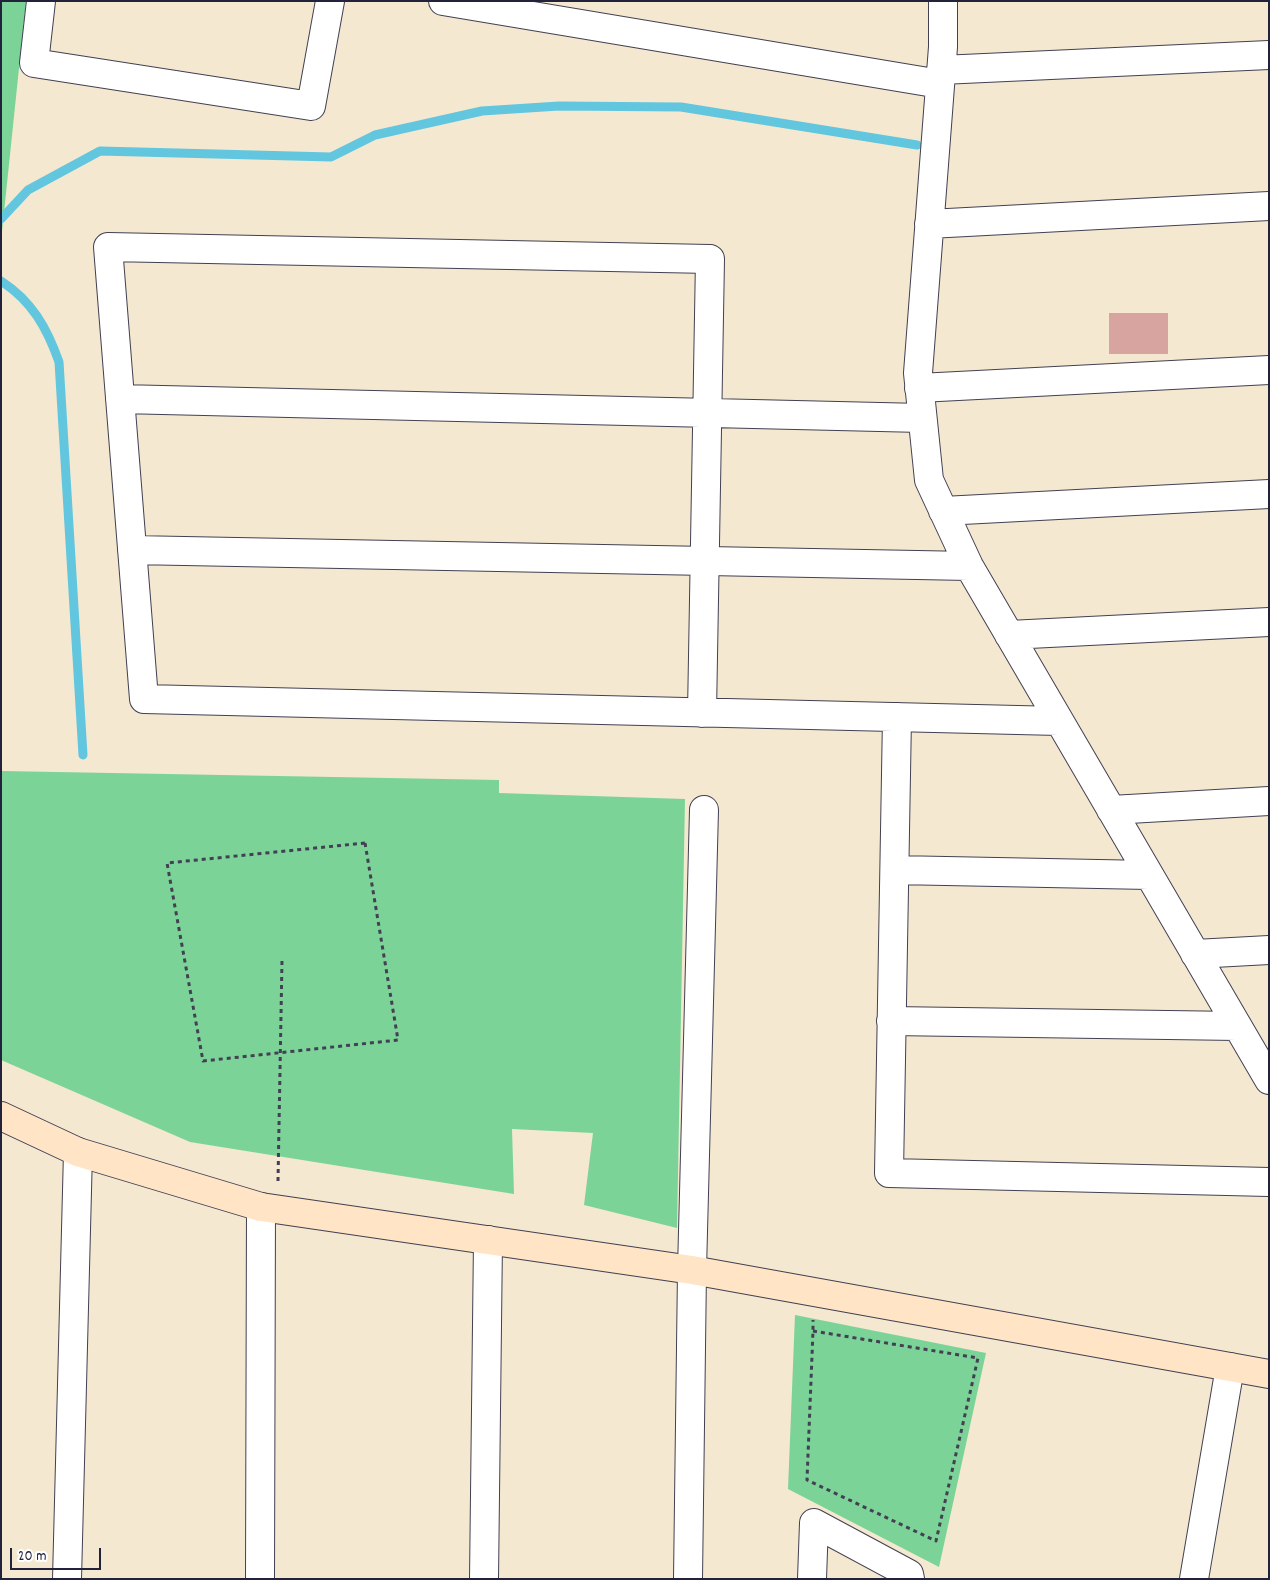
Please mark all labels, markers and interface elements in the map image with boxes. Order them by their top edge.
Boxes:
scale bar [12,1538,104,1570]
text: 20 m [18,1546,46,1568]

